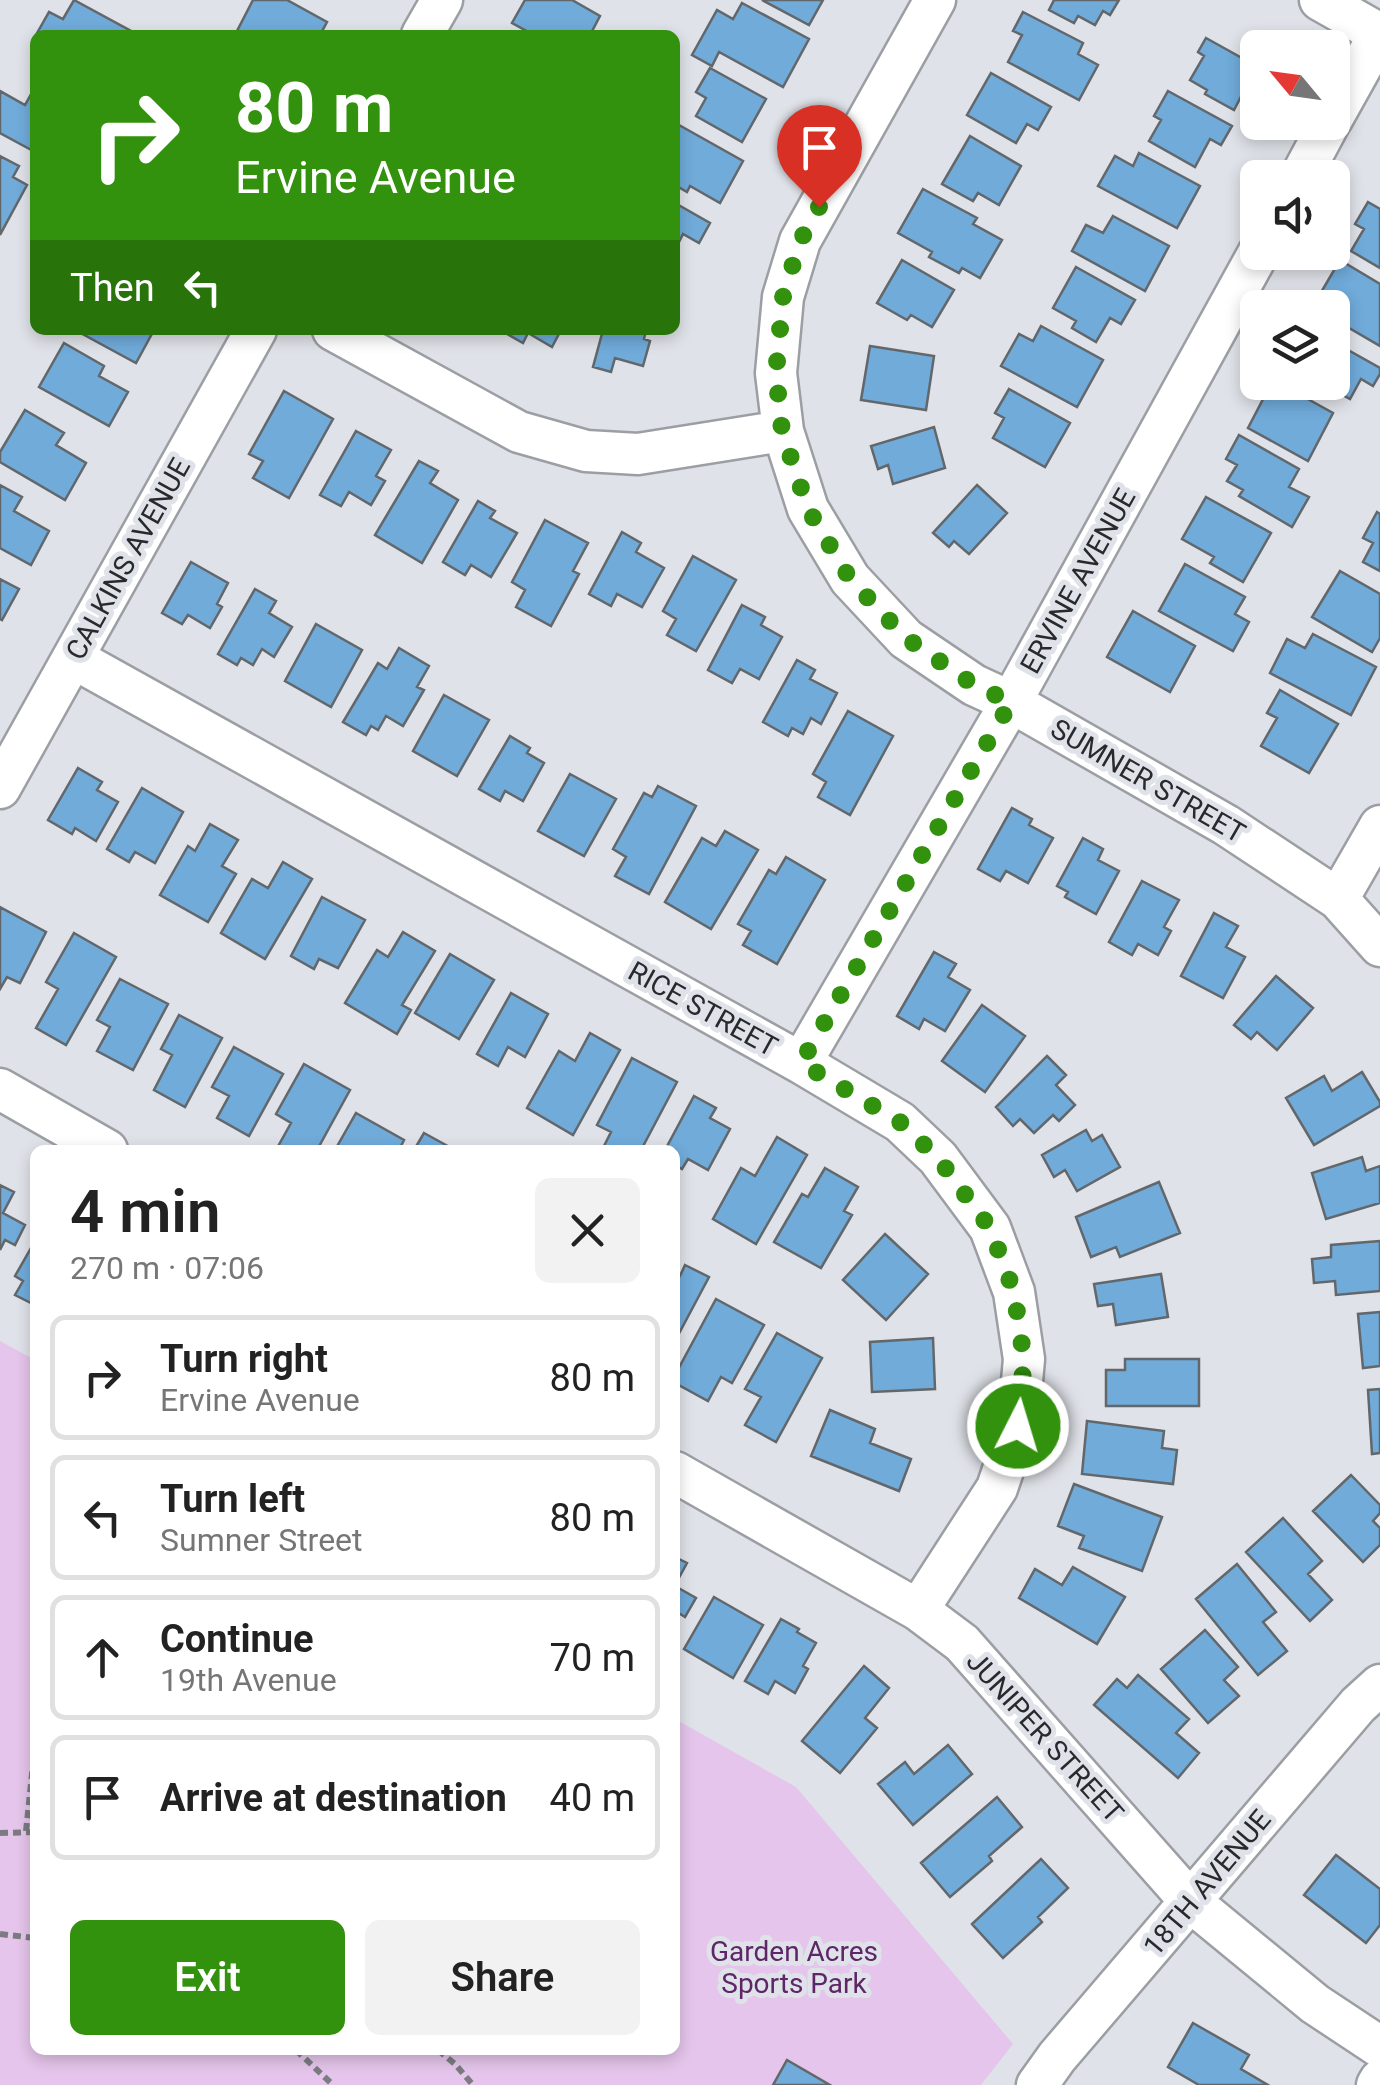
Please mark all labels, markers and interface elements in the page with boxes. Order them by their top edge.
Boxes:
north arrow [1240,30,1350,140]
map controls [1240,30,1350,400]
text: 80 m [235,67,393,149]
icon: right [70,70,200,200]
pin [777,105,862,208]
icon: arrive [792,120,847,175]
text: Ervine Avenue [235,151,516,204]
button: sound [1240,160,1350,270]
icon: left [175,260,230,315]
text: Then [70,266,155,310]
button: layers [1240,290,1350,400]
street label: CALKINS AVENUE [59,453,197,665]
street label: ERVINE AVENUE [1014,483,1142,679]
street label: SUMNER STREET [1045,712,1251,850]
street label: RICE STREET [623,954,784,1064]
text: 4 min [70,1176,220,1247]
button: close [535,1178,640,1283]
text: 270 m · 07:06 [70,1249,264,1287]
text: Turn right [160,1337,328,1381]
icon: right [75,1350,130,1405]
text: 80 m [550,1356,635,1400]
position arrow [966,1374,1070,1478]
text: Ervine Avenue [160,1381,360,1419]
text: Turn left [160,1477,305,1521]
icon: left [75,1490,130,1545]
text: 80 m [550,1496,635,1540]
text: Sumner Street [160,1521,363,1559]
text: Continue [160,1617,314,1661]
icon: ahead [75,1630,130,1685]
text: 70 m [550,1636,635,1680]
street label: JUNIPER STREET [960,1645,1131,1829]
text: 19th Avenue [160,1661,337,1699]
icon: arrive [75,1770,130,1825]
text: Arrive at destination [160,1776,507,1820]
text: 40 m [550,1776,635,1820]
street label: 18TH AVENUE [1137,1803,1277,1963]
button: Exit [70,1920,345,2035]
button: Share [365,1920,640,2035]
park label: Garden Acres Sports Park [710,1935,878,2000]

